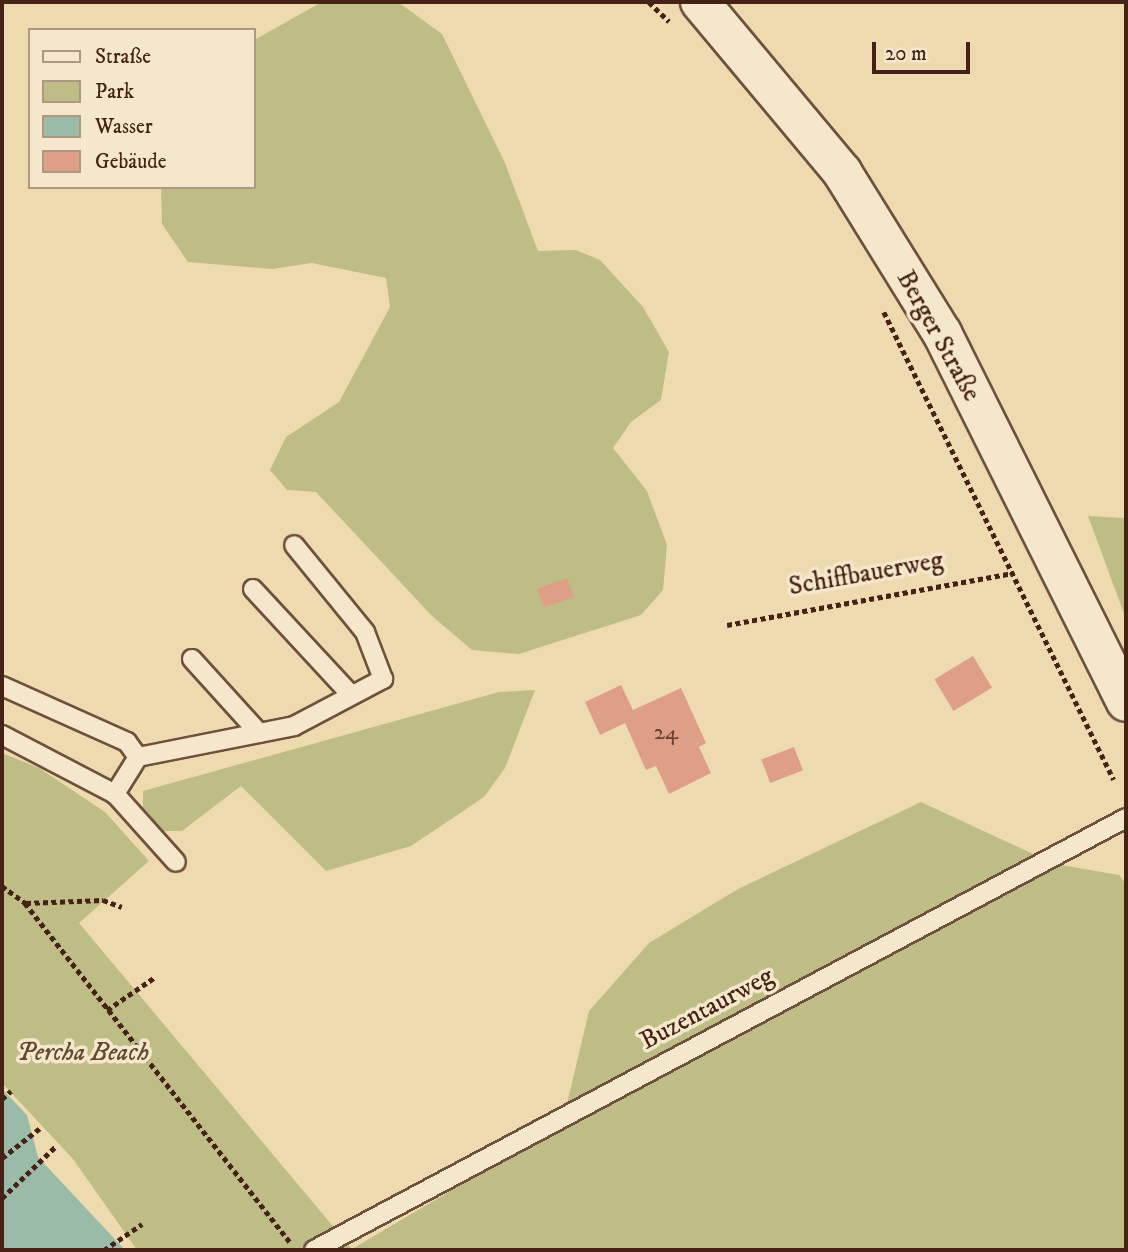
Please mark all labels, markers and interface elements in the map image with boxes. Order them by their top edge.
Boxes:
legend [28,28,256,189]
scale bar [876,28,974,72]
text: 20 m [885,41,927,67]
text: Straße [95,44,151,70]
text: Park [95,79,134,105]
text: Wasser [95,114,152,140]
text: Gebäude [95,149,166,175]
street label: Berger Straße [889,265,987,407]
street label: Schiffbauerweg [786,545,946,603]
house number: 24 [654,719,678,747]
street label: Buzentaurweg [635,961,779,1057]
park label: Percha Beach [17,1037,149,1069]

